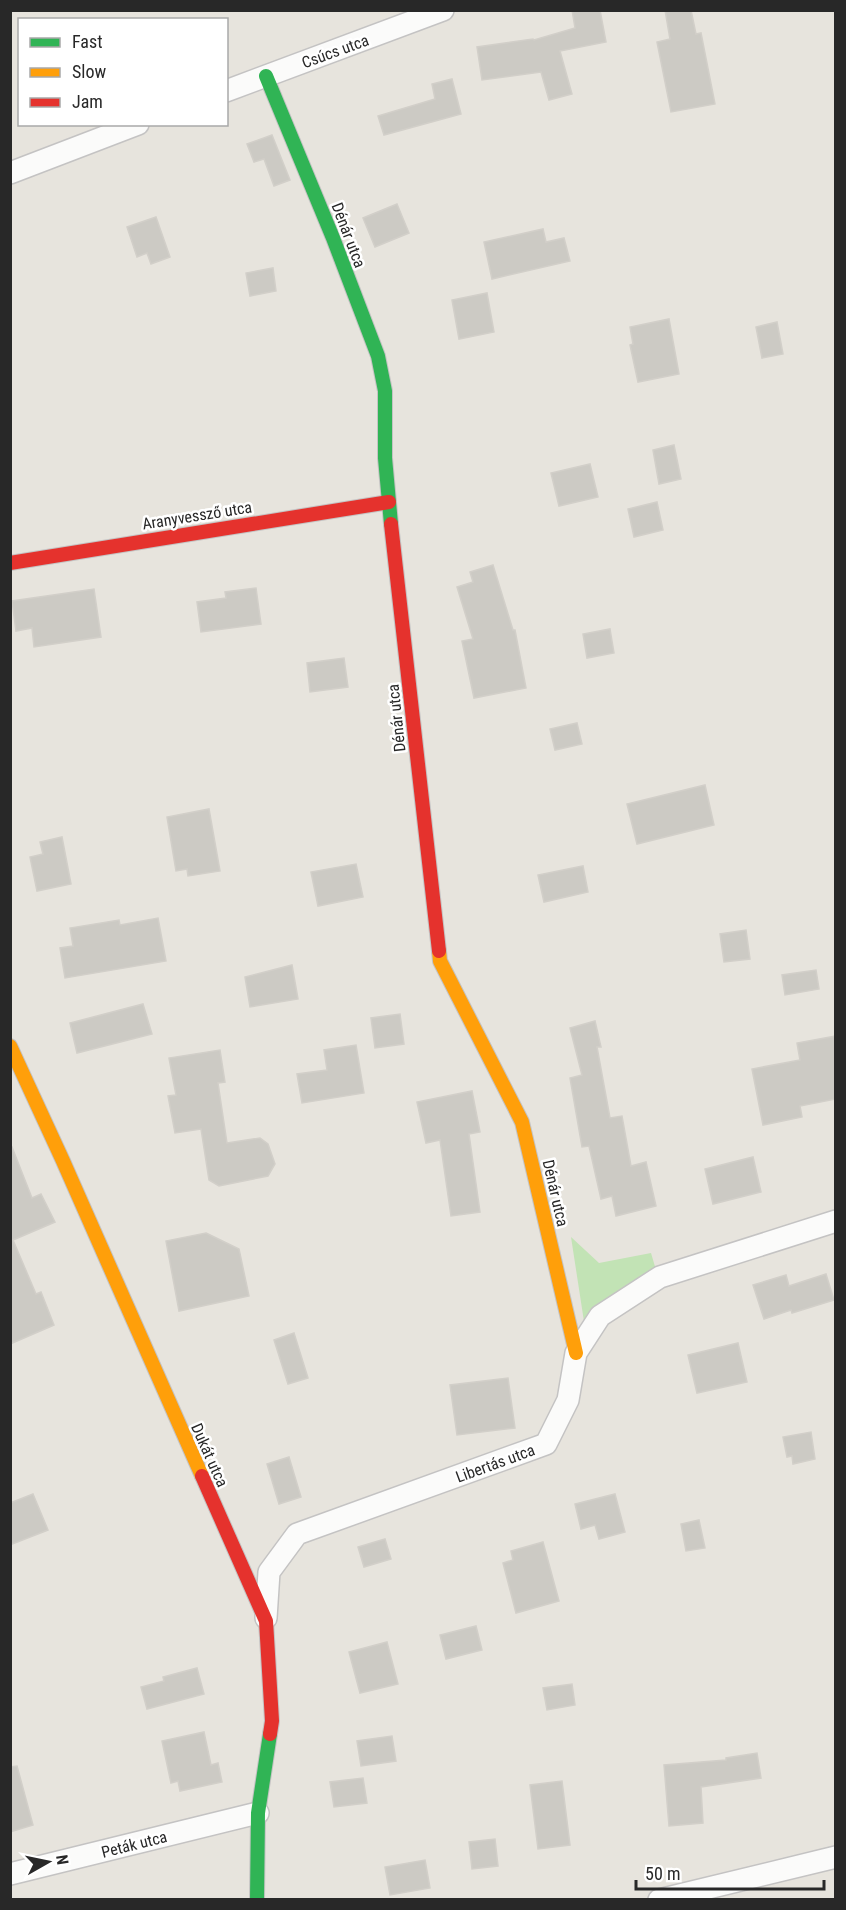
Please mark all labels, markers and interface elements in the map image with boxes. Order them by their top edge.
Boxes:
legend [18,18,228,126]
text: Fast [72,31,103,52]
street label: Csúcs utca [299,31,371,72]
text: Slow [72,61,107,82]
text: Jam [72,91,103,112]
street label: Dénár utca [327,200,370,270]
street label: Aranyvessző utca [141,497,253,534]
street label: Dénár utca [383,683,410,753]
street label: Dénár utca [539,1158,572,1228]
street label: Dukát utca [187,1420,232,1490]
street label: Libertás utca [453,1440,537,1487]
street label: Peták utca [99,1827,169,1862]
north arrow [18,1832,78,1892]
text: N [52,1853,72,1866]
scale bar [636,1853,824,1891]
text: 50 m [645,1863,680,1884]

